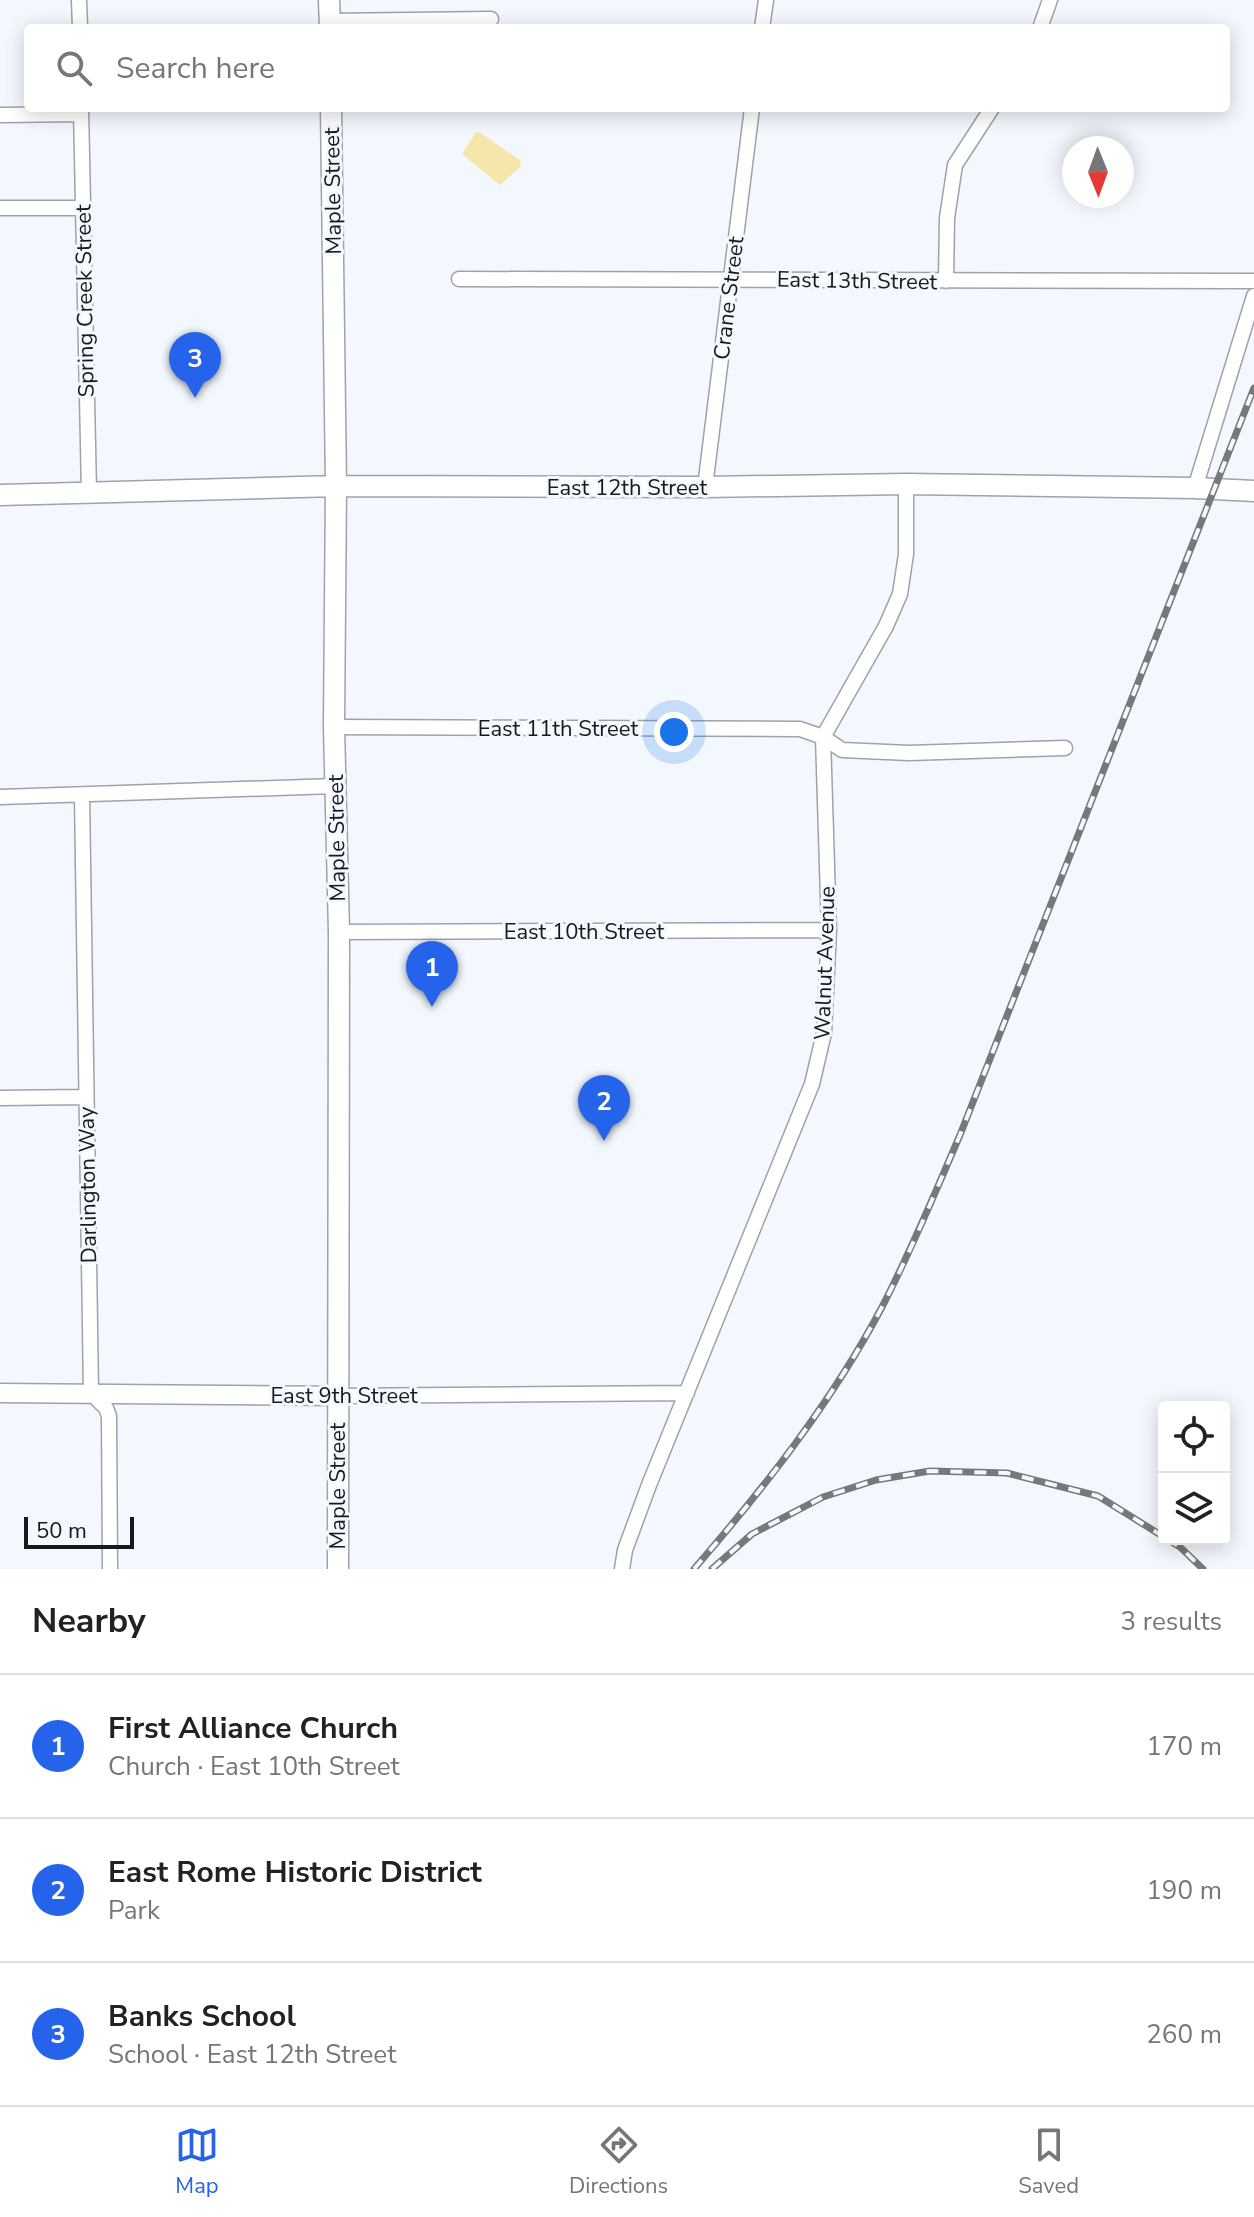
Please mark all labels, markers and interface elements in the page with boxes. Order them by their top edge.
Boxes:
search box [24,24,1230,112]
icon: search [52,46,96,90]
text: Search here [116,48,275,89]
street label: Maple Street [317,127,349,255]
north arrow [1062,136,1134,208]
street label: Spring Creek Street [68,204,102,398]
street label: Crane Street [707,234,751,362]
street label: East 13th Street [777,265,938,297]
pin: 3 [169,332,221,398]
street label: East 12th Street [547,473,708,503]
your location [654,712,694,752]
street label: East 11th Street [478,714,639,744]
street label: Maple Street [321,774,353,902]
street label: Walnut Avenue [807,885,843,1041]
street label: East 10th Street [504,917,665,947]
pin: 1 [406,941,458,1007]
pin: 2 [578,1075,630,1141]
street label: Darlington Way [72,1106,104,1264]
street label: East 9th Street [270,1381,418,1411]
map controls [1158,1401,1230,1545]
button: locate [1158,1401,1230,1473]
street label: Maple Street [323,1422,353,1550]
button: layers [1158,1473,1230,1545]
scale bar [24,1513,134,1549]
text: 50 m [36,1516,87,1546]
text: Nearby [32,1598,146,1644]
text: 3 results [1121,1604,1222,1639]
text: First Alliance Church [108,1708,398,1749]
text: 1 [50,1729,66,1764]
text: 170 m [1146,1729,1222,1764]
text: Church · East 10th Street [108,1749,400,1784]
text: East Rome Historic District [108,1852,482,1893]
text: 2 [50,1873,66,1908]
text: 190 m [1146,1873,1222,1908]
text: Park [108,1893,160,1928]
text: Banks School [108,1996,296,2037]
text: 3 [50,2017,66,2052]
text: 260 m [1146,2017,1222,2052]
text: School · East 12th Street [108,2037,396,2072]
tab: Map [175,2123,219,2201]
tab: Directions [569,2123,668,2201]
tab: Saved [1018,2123,1079,2201]

